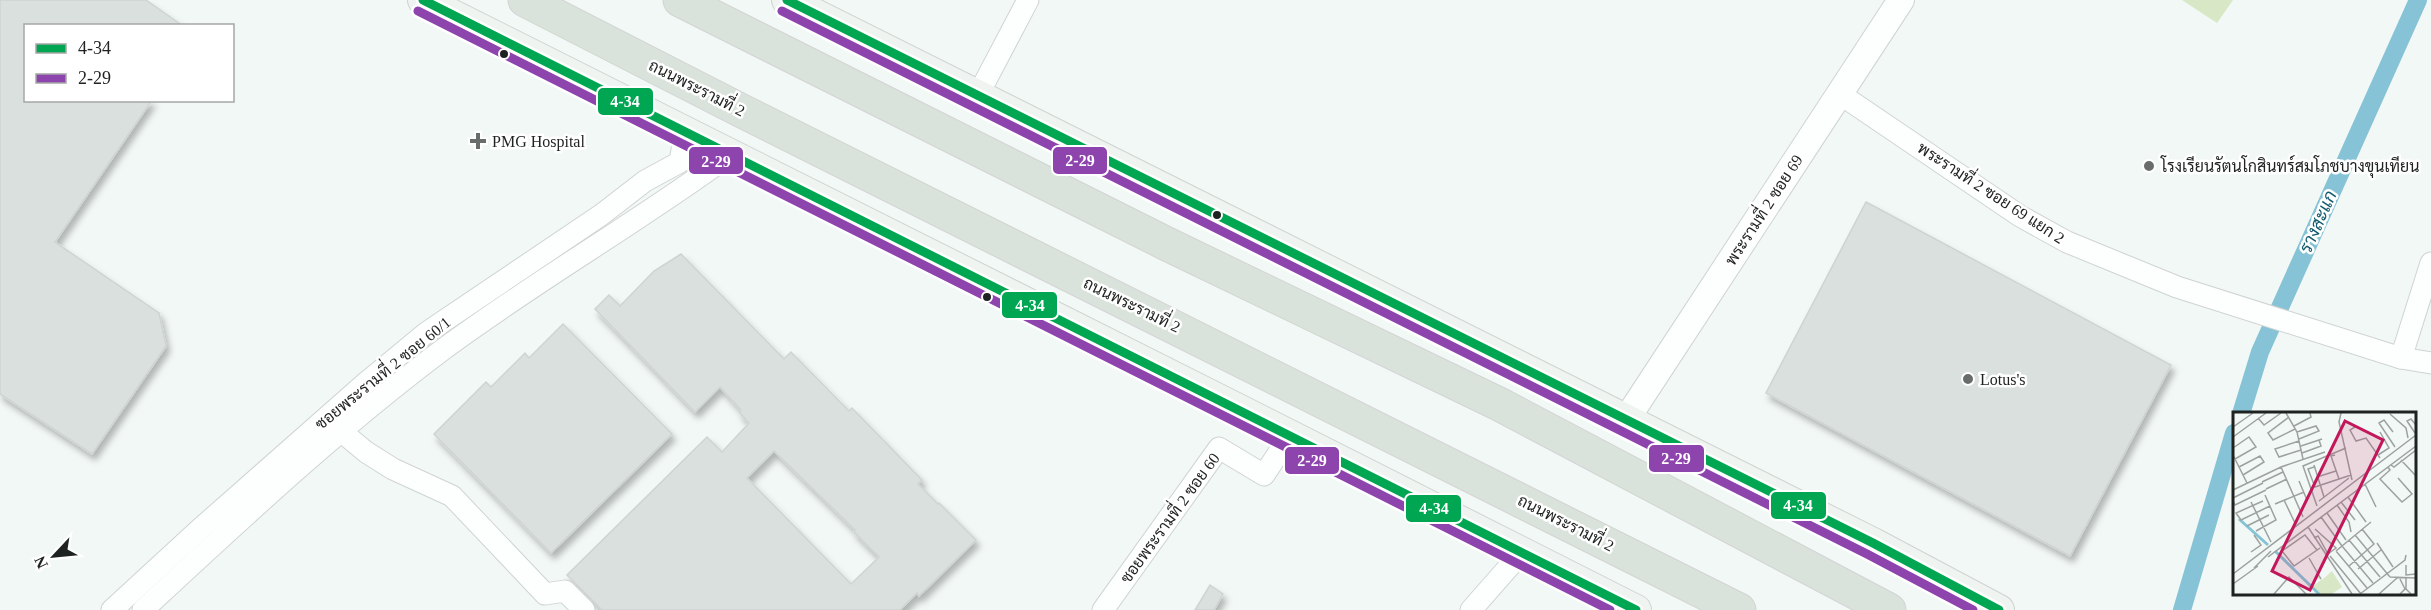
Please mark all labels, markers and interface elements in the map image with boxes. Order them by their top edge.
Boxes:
legend [24,24,234,102]
text: 4-34 [78,38,111,58]
unlabelled marker [498,48,510,60]
street label: ถนนพระรามที่ 2 [646,51,751,119]
text: 2-29 [78,68,111,88]
line badge: 4-34 [597,87,654,116]
text: 4-34 [610,93,640,110]
marker: PMG Hospital [469,132,487,150]
place label: PMG Hospital [492,133,585,151]
street label: พระรามที่ 2 ซอย 69 แยก 2 [1914,134,2071,247]
line badge: 2-29 [688,146,744,175]
line badge: 2-29 [1052,146,1108,175]
street label: พระรามที่ 2 ซอย 69 [1717,148,1806,268]
text: 2-29 [1065,152,1095,169]
text: 2-29 [701,153,731,170]
place label: โรงเรียนรัตนโกสินทร์สมโภชบางขุนเทียน [2160,154,2419,178]
marker: โรงเรียนรัตนโกสินทร์สมโภชบางขุนเทียน [2142,159,2156,173]
water label: รางสะแก [2295,188,2341,256]
unlabelled marker [1211,209,1223,221]
street label: ถนนพระรามที่ 2 [1081,269,1186,336]
unlabelled marker [981,291,993,303]
line badge: 4-34 [1001,291,1058,319]
text: 4-34 [1015,297,1045,314]
street label: ซอยพระรามที่ 2 ซอย 60/1 [308,309,454,433]
place label: Lotus's [1980,371,2026,388]
marker: Lotus's [1961,372,1975,386]
inset map [2233,412,2416,595]
line badge: 2-29 [1648,444,1705,473]
street label: ซอยพระรามที่ 2 ซอย 60 [1112,446,1223,586]
line badge: 2-29 [1284,446,1340,475]
text: 2-29 [1661,450,1691,467]
text: 2-29 [1297,452,1327,469]
street label: ถนนพระรามที่ 2 [1515,486,1620,554]
line badge: 4-34 [1770,491,1827,520]
line badge: 4-34 [1405,494,1462,523]
text: 4-34 [1783,497,1813,514]
text: 4-34 [1419,500,1449,517]
north arrow [24,526,84,586]
text: N [31,553,51,571]

